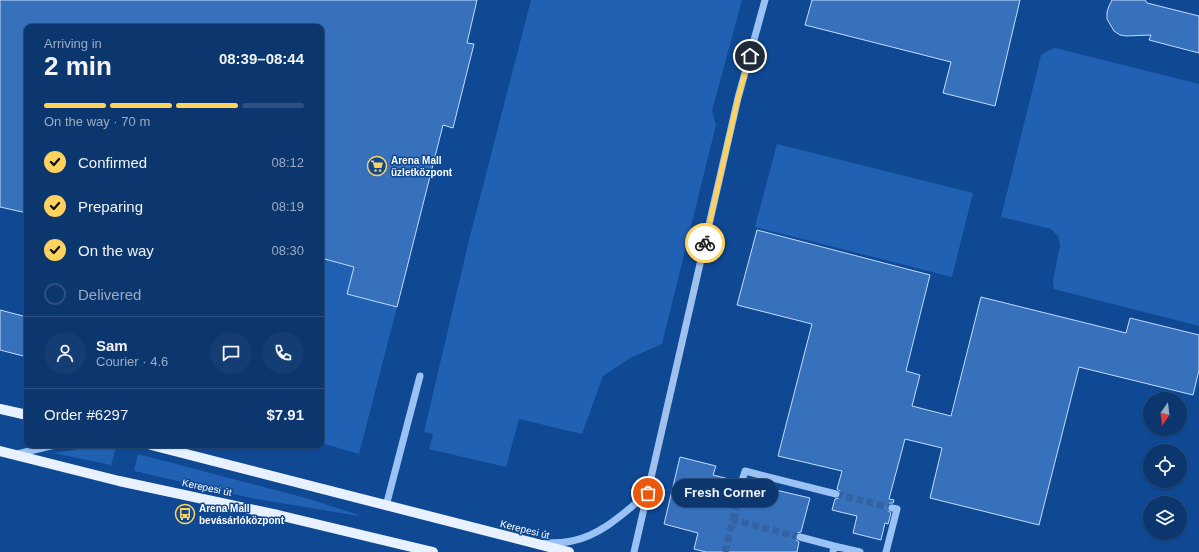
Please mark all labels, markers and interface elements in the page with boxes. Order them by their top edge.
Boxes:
text: Arriving in [44,36,102,51]
pin [733,39,767,73]
icon: home [739,45,761,67]
text: 08:39–08:44 [219,50,304,67]
text: 2 min [44,51,112,81]
text: On the way · 70 m [44,114,150,129]
icon: check [44,151,66,173]
text: Confirmed [78,154,147,171]
text: 08:12 [271,155,304,170]
supermarket icon: Arena Mall üzletközpont [366,155,388,177]
place label: Arena Mall üzletközpont [391,155,453,178]
icon: check [44,195,66,217]
text: Preparing [78,198,143,215]
text: 08:19 [271,199,304,214]
courier [685,223,725,263]
icon: bike [694,232,716,254]
icon: check [44,239,66,261]
text: On the way [78,242,154,259]
text: 08:30 [271,243,304,258]
text: Delivered [78,286,141,303]
button: person [44,332,86,374]
button: chat [210,332,252,374]
button: phone [262,332,304,374]
text: Sam [96,337,128,354]
text: Courier · 4.6 [96,354,168,369]
north arrow [1143,392,1187,436]
map controls [1143,392,1187,540]
text: Order #6297 [44,406,128,423]
text: $7.91 [266,406,304,423]
button: locate [1143,444,1187,488]
pin [631,476,665,510]
street label: Kerepesi út [181,477,233,498]
callout: Fresh Corner [672,479,778,507]
icon: bag [637,482,659,504]
text: Fresh Corner [684,485,766,500]
button: layers [1143,496,1187,540]
bus stop icon: Arena Mall bevásárlóközpont [174,503,196,525]
place label: Arena Mall bevásárlóközpont [199,503,285,526]
street label: Kerepesi út [499,518,551,541]

